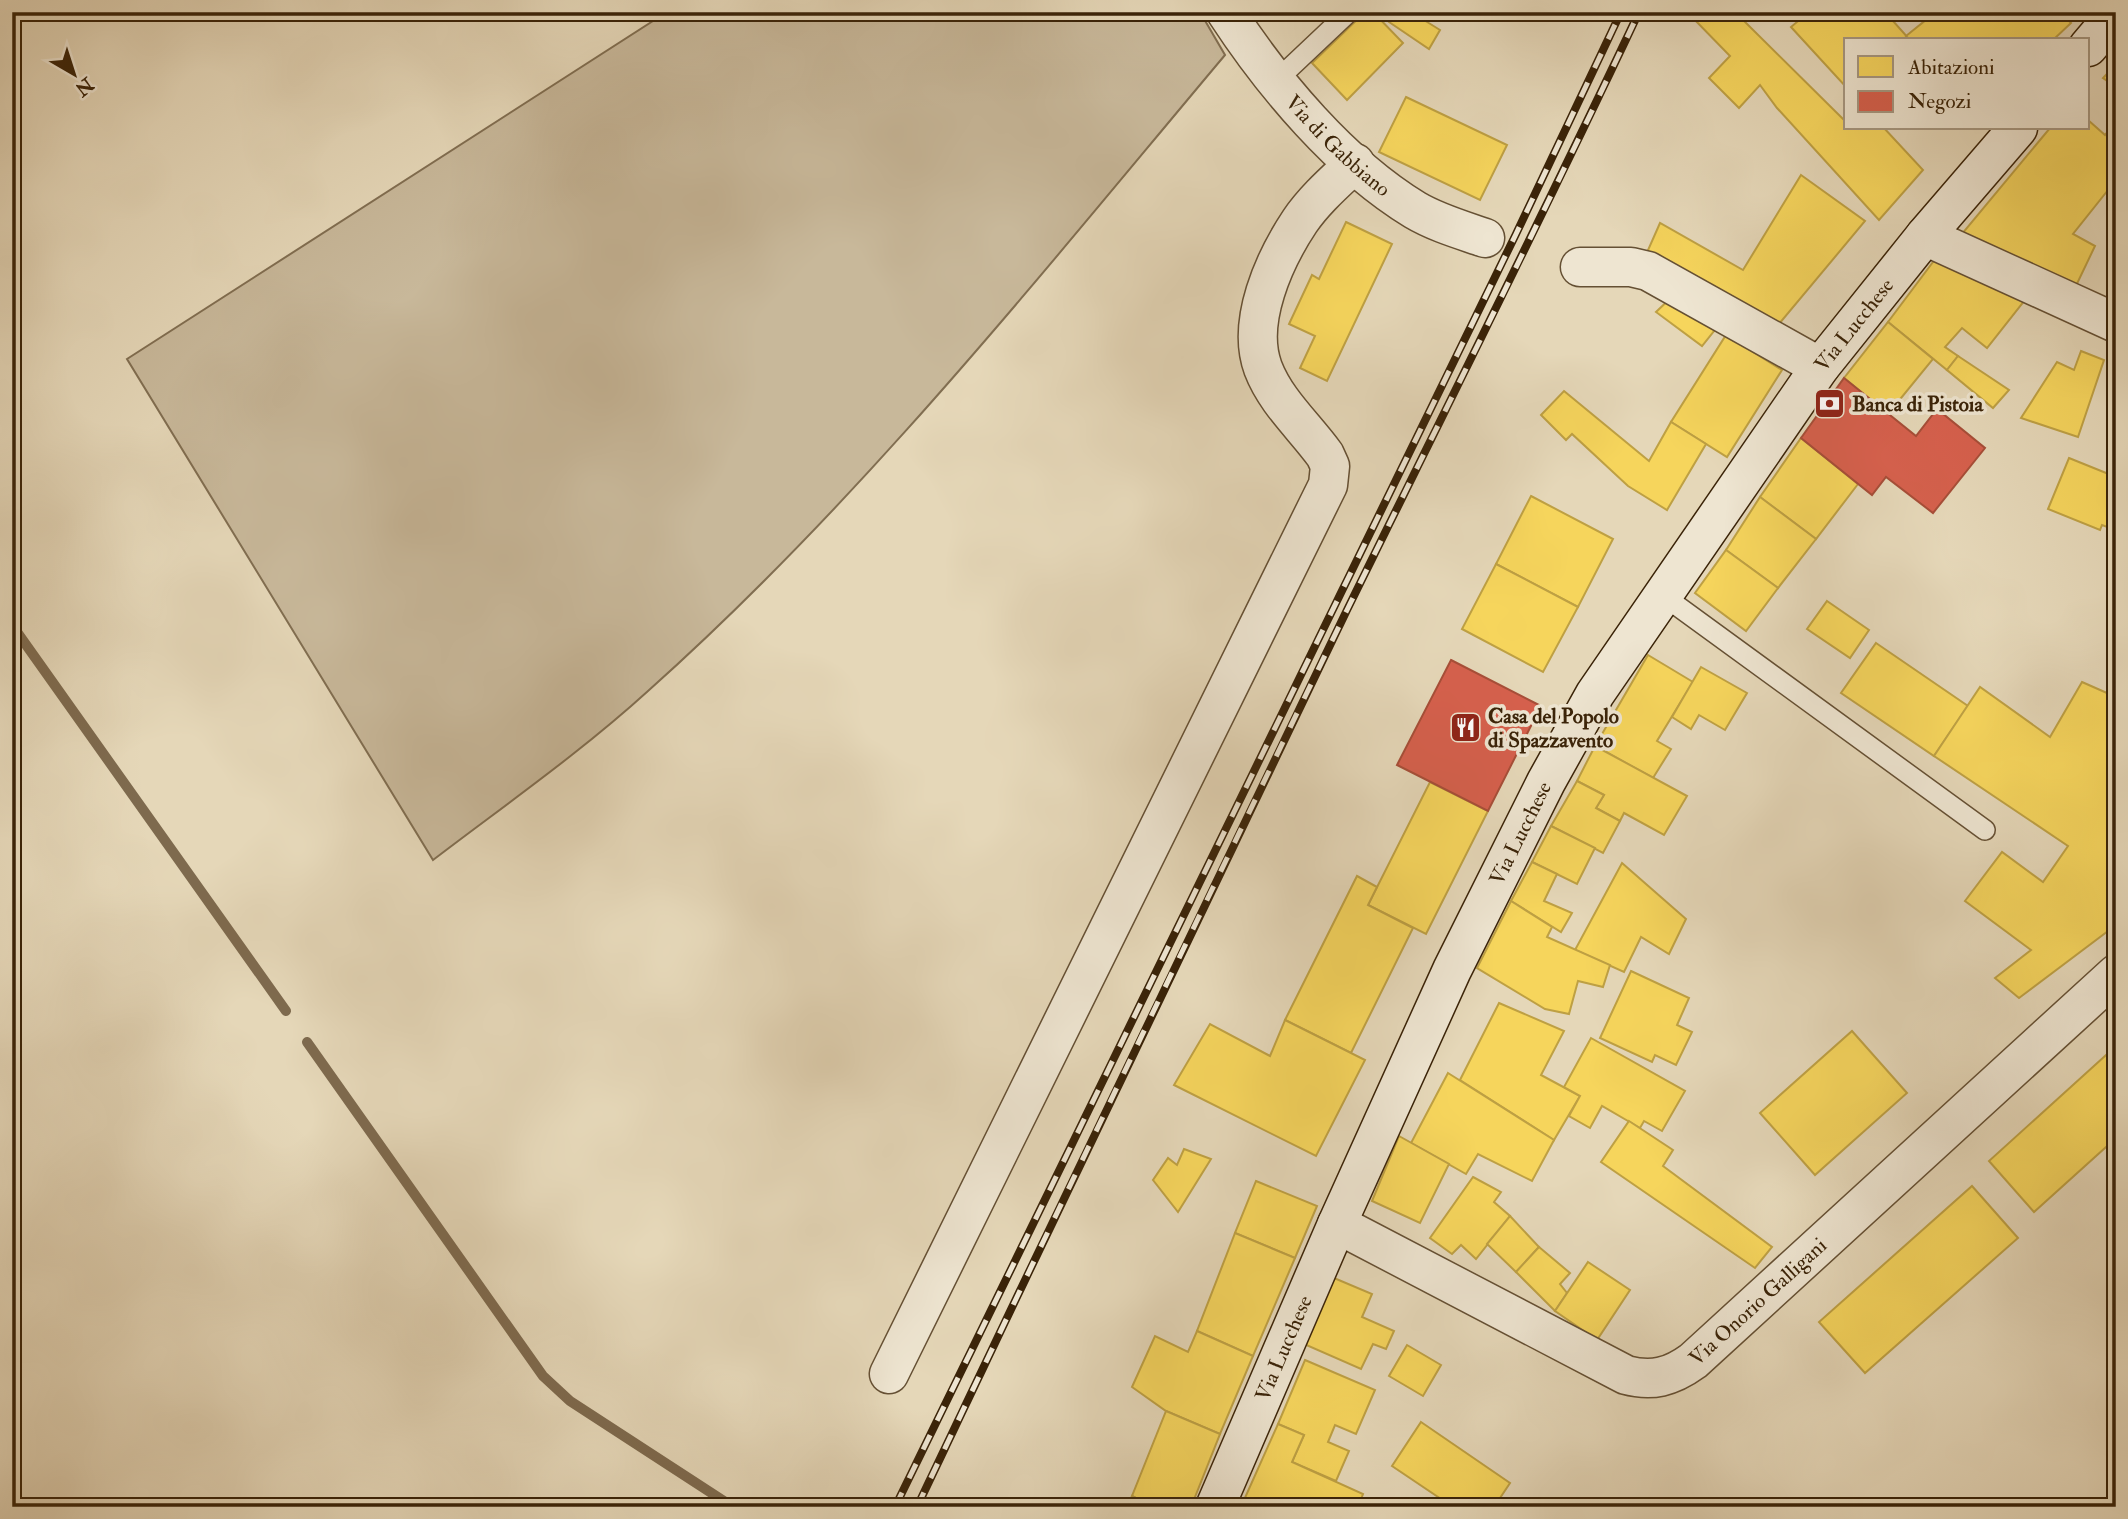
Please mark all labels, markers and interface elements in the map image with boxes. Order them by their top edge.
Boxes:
north arrow [38,38,108,108]
legend [1844,38,2090,130]
text: Abitazioni [1907,54,1995,81]
text: N [69,71,99,102]
text: Negozi [1908,88,1972,115]
street label: Via di Gabbiano [1280,89,1396,202]
street label: Via Lucchese [1808,272,1900,377]
bank icon: Banca di Pistoia [1812,387,1846,421]
place label: Banca di Pistoia [1852,391,1984,418]
place label: Casa del Popolo di Spazzavento [1488,703,1619,754]
restaurant icon: Casa del Popolo di Spazzavento [1448,711,1482,745]
street label: Via Lucchese [1483,777,1558,889]
street label: Via Onorio Galligani [1683,1232,1833,1372]
street label: Via Lucchese [1249,1291,1318,1405]

